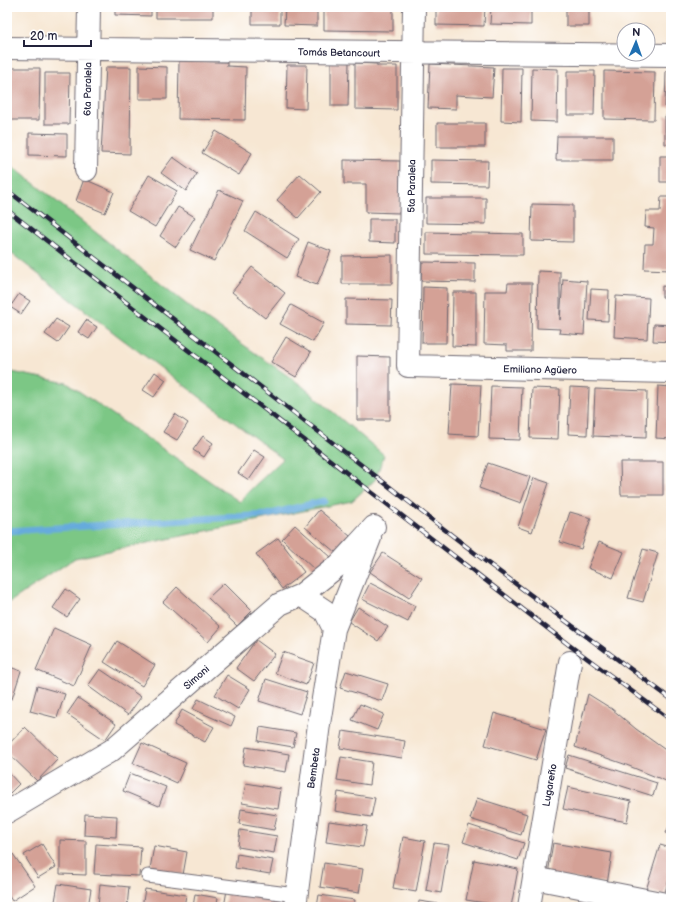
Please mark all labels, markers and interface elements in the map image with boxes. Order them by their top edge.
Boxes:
scale bar [24,22,91,48]
north arrow [616,22,656,62]
text: N [632,26,641,39]
text: 20 m [30,29,57,44]
street label: Tomás Betancourt [298,46,380,60]
street label: 6ta Paralela [82,62,94,116]
street label: 5ta Paralela [406,159,418,213]
street label: Emiliano Agüero [503,363,577,377]
street label: Simoni [181,663,212,692]
street label: Bembeta [305,747,323,789]
street label: Lugareño [540,762,560,808]

